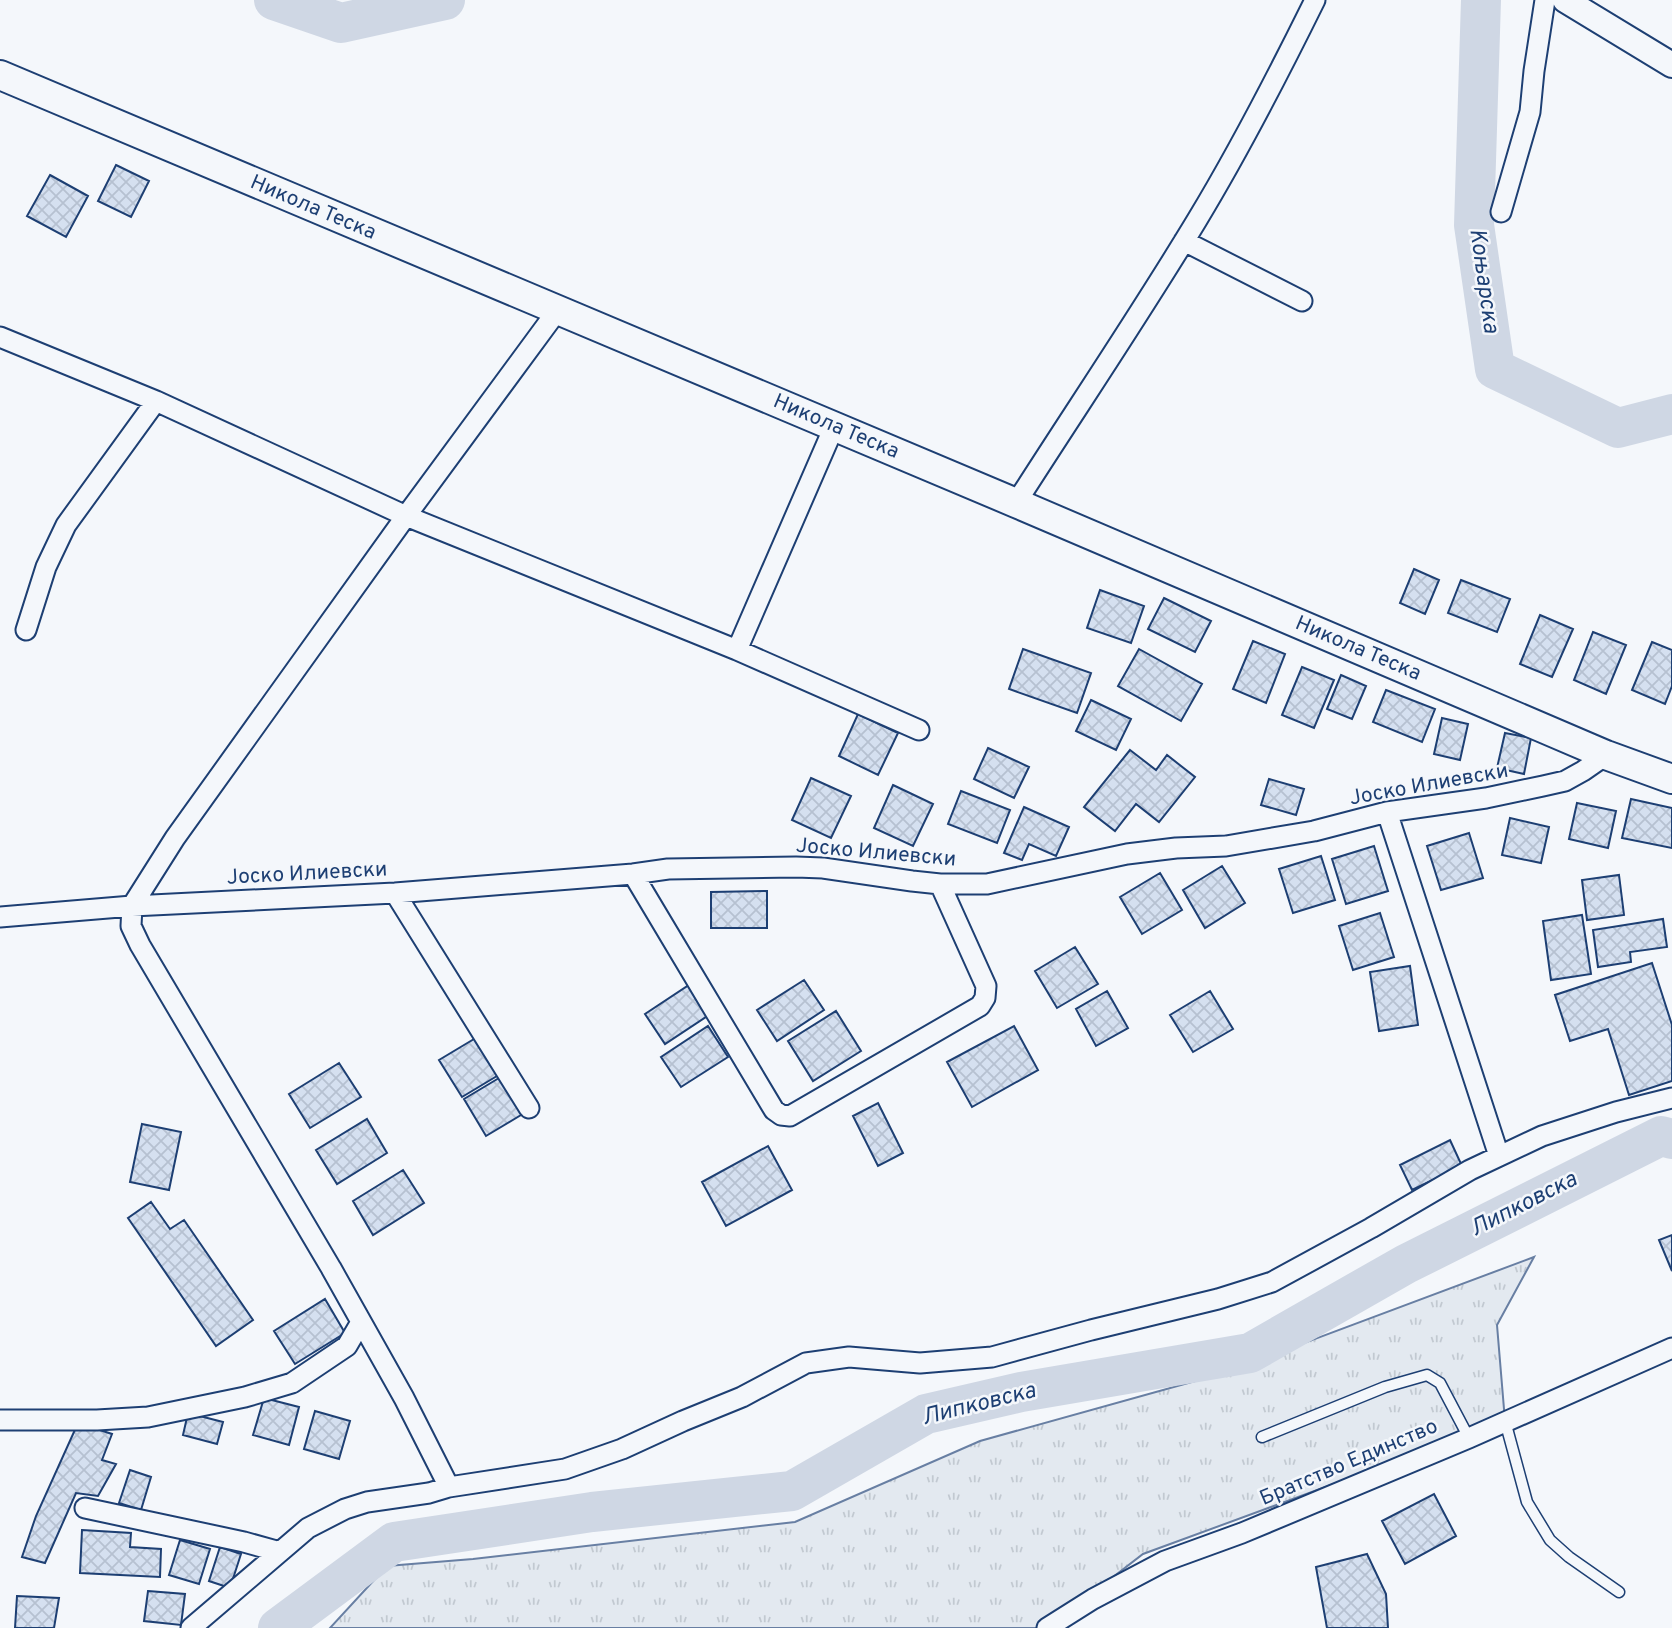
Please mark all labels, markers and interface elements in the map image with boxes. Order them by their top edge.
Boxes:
street label: Никола Теска [246,169,380,247]
water label: Коњарска [1461,227,1505,335]
street label: Никола Теска [769,388,903,466]
street label: Никола Теска [1291,610,1425,688]
street label: Јоско Илиевски [1347,758,1511,812]
street label: Јоско Илиевски [795,833,957,873]
street label: Јоско Илиевски [226,856,388,892]
water label: Липковска [1466,1166,1583,1244]
water label: Липковска [919,1377,1039,1433]
street label: Братство Единство [1256,1413,1442,1513]

